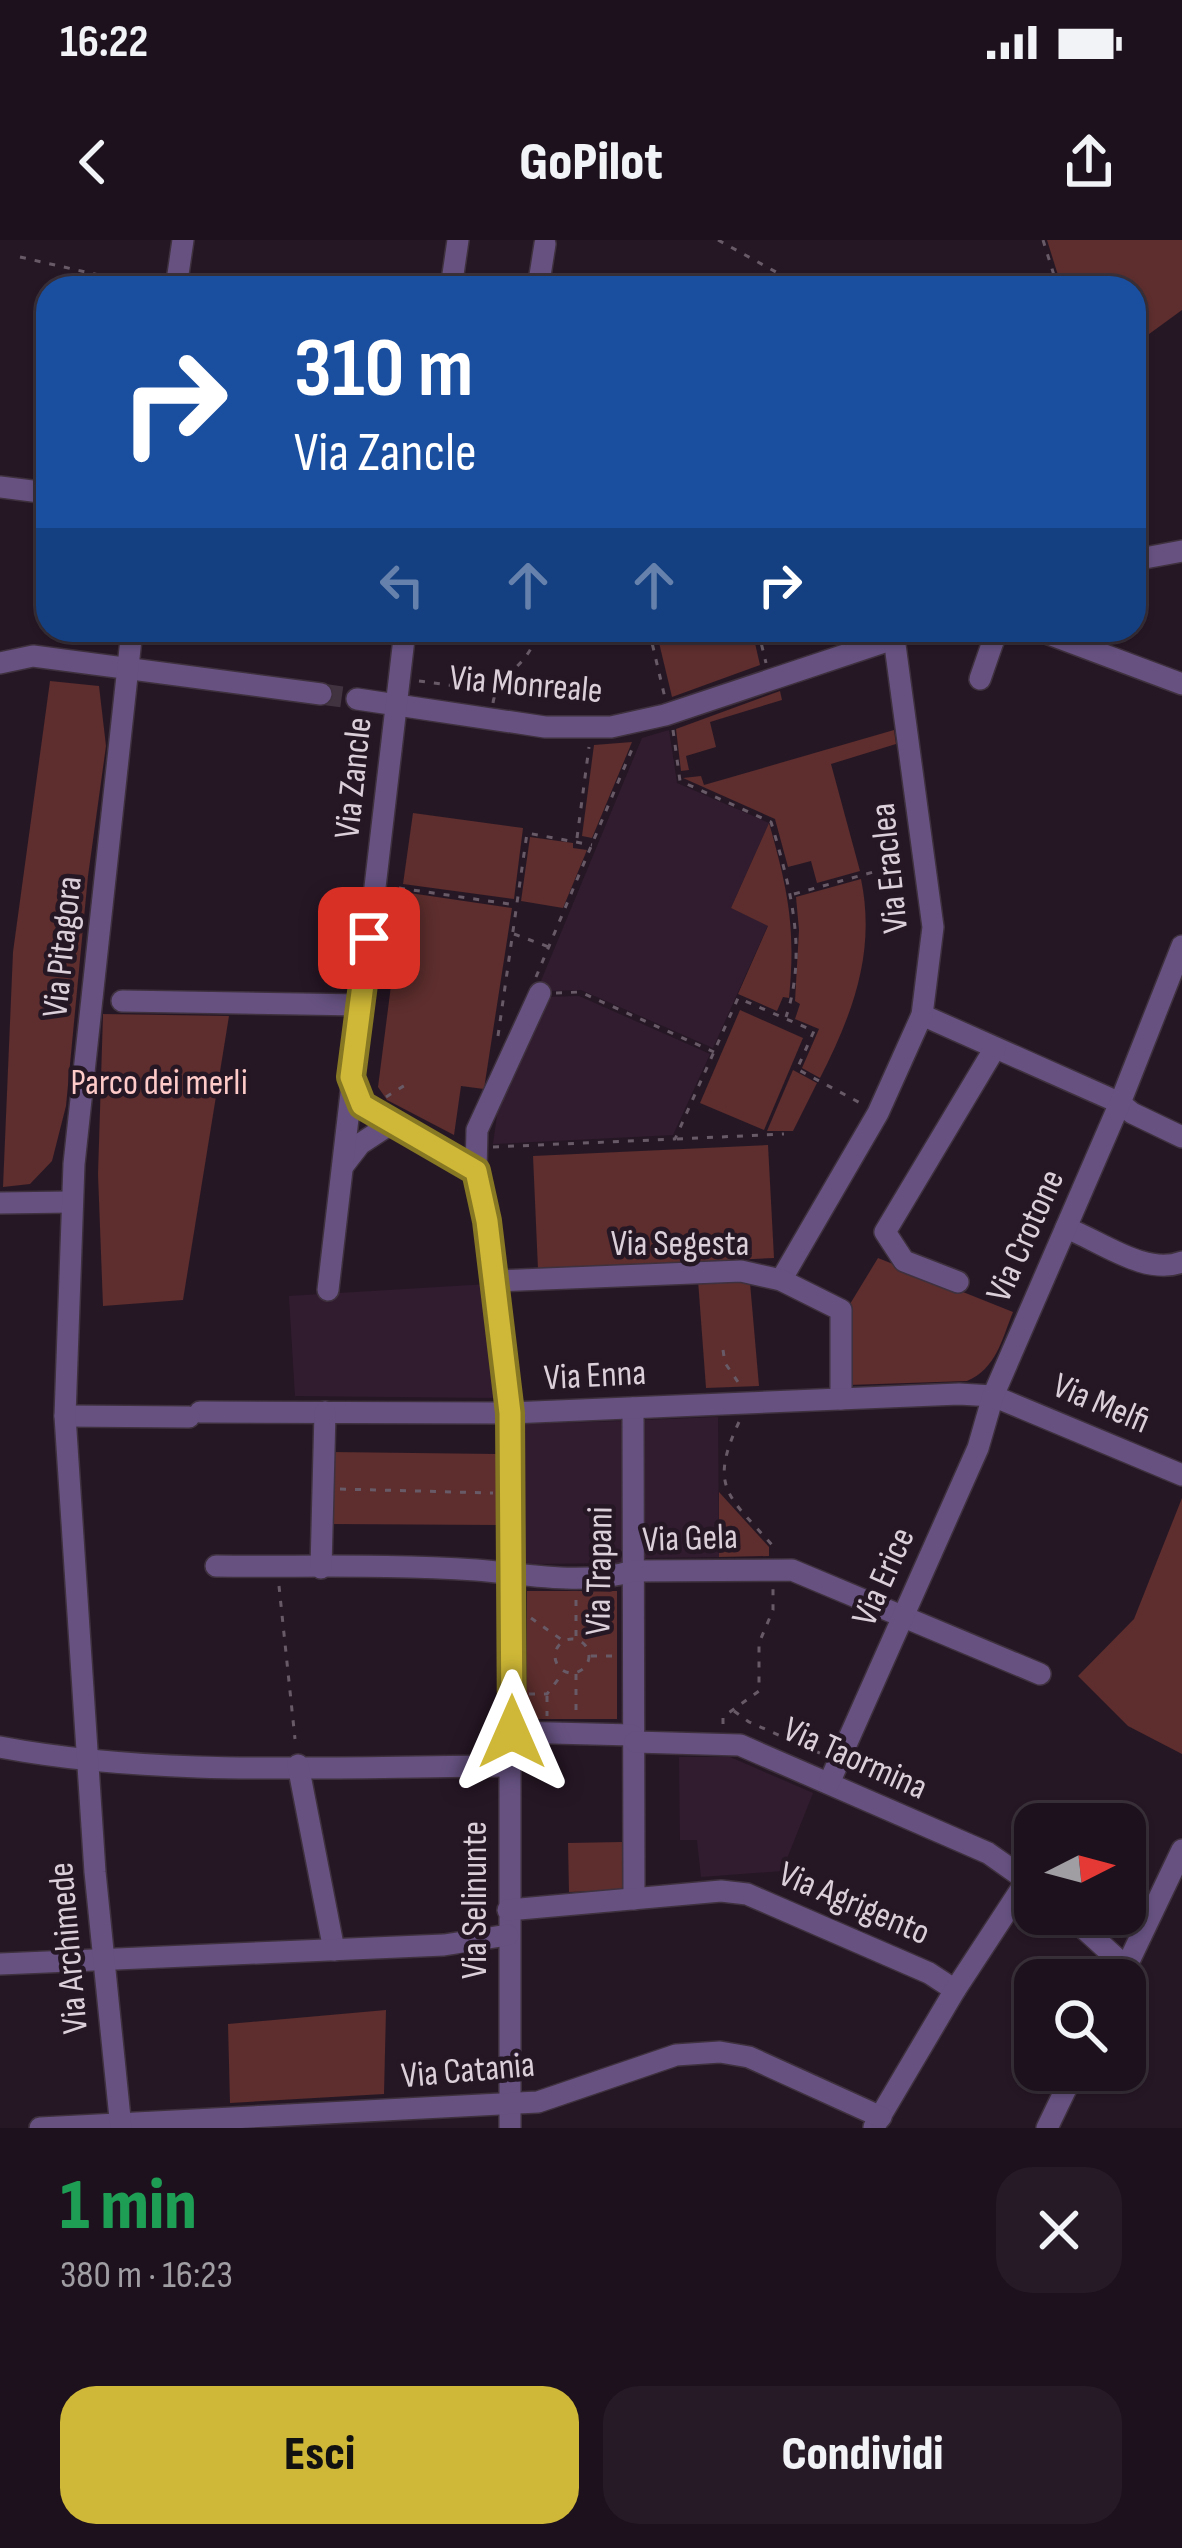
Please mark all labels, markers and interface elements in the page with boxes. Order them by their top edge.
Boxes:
text: 16:22 [60,15,148,70]
icon: back [60,129,126,195]
icon: share [1056,129,1122,195]
text: GoPilot [519,130,663,195]
text: 310 m [294,319,473,420]
icon: right [96,324,252,480]
text: Via Zancle [294,421,477,486]
icon: left [369,552,435,618]
icon: ahead [495,552,561,618]
icon: ahead [621,552,687,618]
icon: right [747,552,813,618]
street label: Via Monreale [448,657,604,713]
street label: Via Zancle [326,715,382,841]
street label: Via Eraclea [862,801,918,935]
street label: Via Pitagora [34,874,92,1020]
pin [318,887,420,989]
icon: arrive [336,905,402,971]
park label: Parco dei merli [70,1062,248,1105]
street label: Via Crotone [978,1163,1074,1309]
street label: Via Segesta [611,1223,749,1266]
street label: Via Enna [543,1352,647,1400]
street label: Via Melfi [1046,1365,1156,1443]
street label: Via Trapani [577,1506,623,1636]
street label: Via Gela [642,1516,738,1562]
street label: Via Erice [843,1521,925,1633]
position arrow [449,1669,575,1795]
street label: Via Taormina [776,1708,934,1810]
north arrow [1014,1803,1146,1935]
map controls [1014,1803,1146,2091]
street label: Via Selinunte [454,1821,497,1979]
street label: Via Agrigento [772,1853,936,1955]
street label: Via Archimede [40,1861,98,2035]
button: search [1014,1959,1146,2091]
street label: Via Catania [399,2044,537,2098]
text: 1 min [60,2163,197,2250]
button: close [996,2167,1122,2293]
text: 380 m · 16:23 [60,2252,233,2299]
button: Esci [60,2386,579,2524]
button: Condividi [603,2386,1122,2524]

